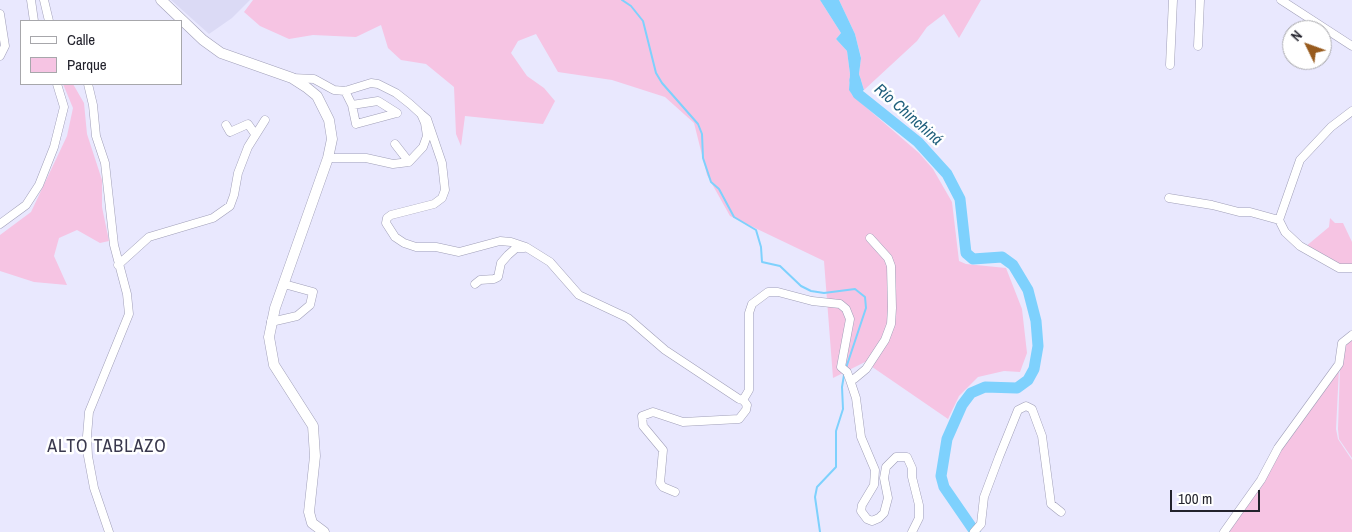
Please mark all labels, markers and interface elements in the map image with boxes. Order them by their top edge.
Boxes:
legend [20,20,182,85]
north arrow [1282,20,1332,70]
text: N [1287,27,1306,45]
text: Calle [67,29,95,50]
text: Parque [67,54,107,75]
water label: Río Chinchiná [870,80,946,150]
district label: ALTO TABLAZO [46,436,168,458]
scale bar [1172,480,1262,512]
text: 100 m [1178,488,1212,509]

